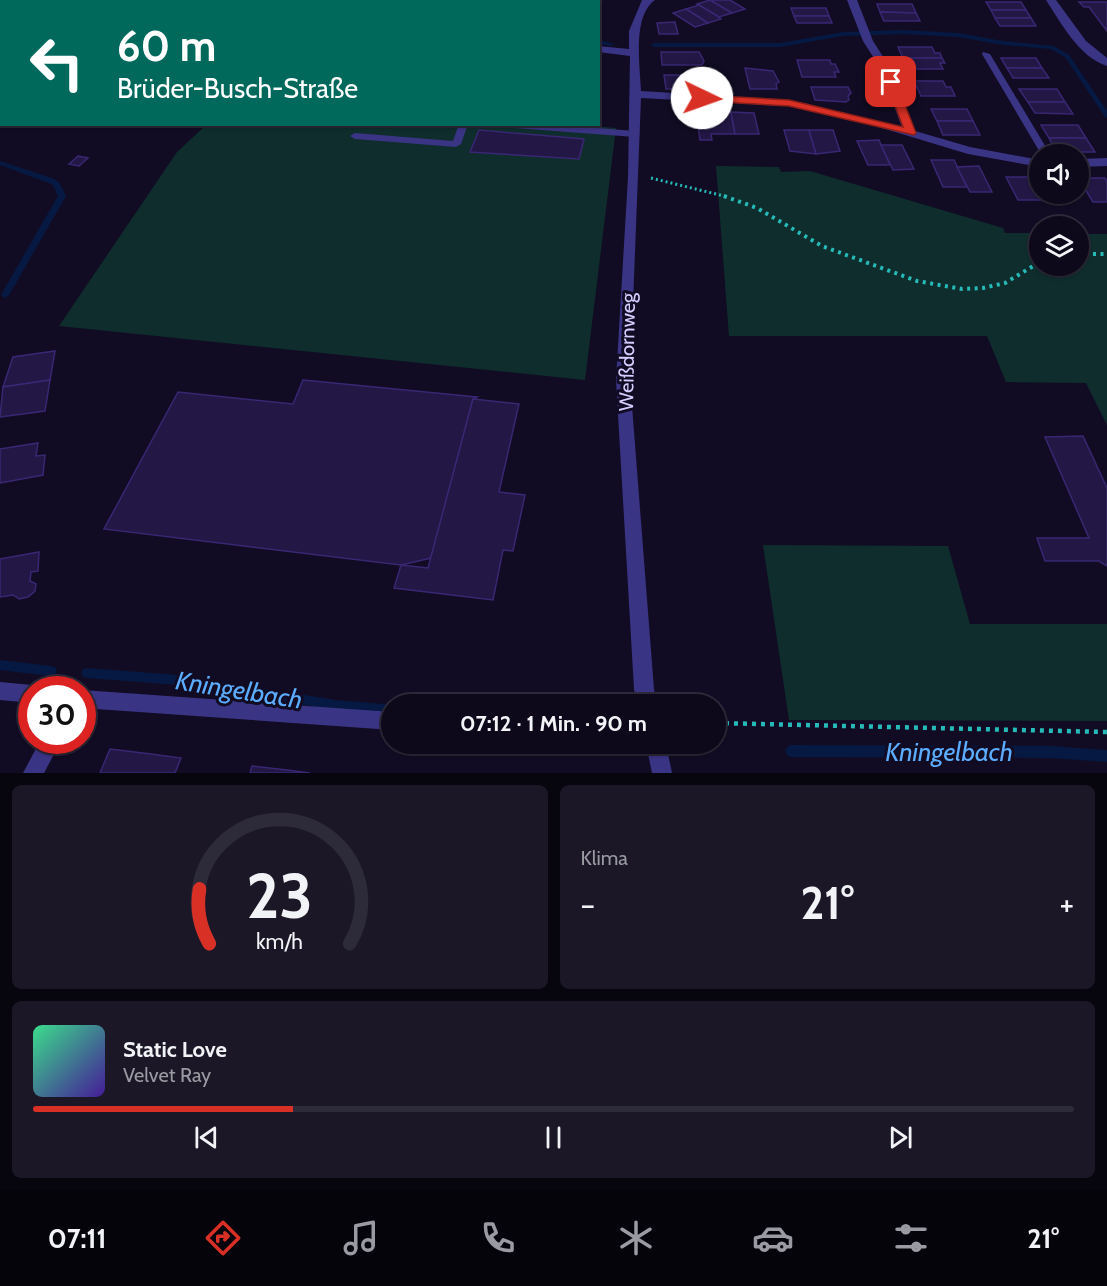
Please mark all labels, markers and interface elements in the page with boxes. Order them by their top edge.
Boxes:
text: 60 m [117,20,216,72]
icon: left [18,24,96,102]
pin [865,56,916,107]
icon: arrive [874,65,907,98]
position arrow [670,66,734,130]
text: Brüder-Busch-Straße [117,72,358,105]
map controls [1029,144,1089,276]
button: sound [1029,144,1089,204]
button: layers [1029,216,1089,276]
street label: Weißdornweg [614,292,640,411]
water label: Kningelbach [173,664,305,716]
speed limit sign: 30 [18,676,96,754]
text: 07:12 · 1 Min. · 90 m [460,710,647,737]
water label: Kningelbach [885,736,1013,768]
text: Klima [581,846,628,870]
text: 23 [246,858,313,934]
text: 21° [801,876,854,930]
text: − [581,884,595,924]
text: + [1059,884,1074,924]
text: km/h [256,928,303,954]
text: Static Love [123,1036,227,1063]
text: Velvet Ray [123,1063,211,1087]
icon: previous [190,1121,223,1154]
icon: pause [537,1121,570,1154]
icon: next [884,1121,917,1154]
icon: directions [202,1217,244,1259]
icon: music [340,1217,382,1259]
icon: phone [477,1217,519,1259]
icon: climate [615,1217,657,1259]
icon: car [752,1217,794,1259]
icon: filters [890,1217,932,1259]
text: 07:11 [48,1222,107,1255]
text: 21° [1027,1222,1059,1255]

